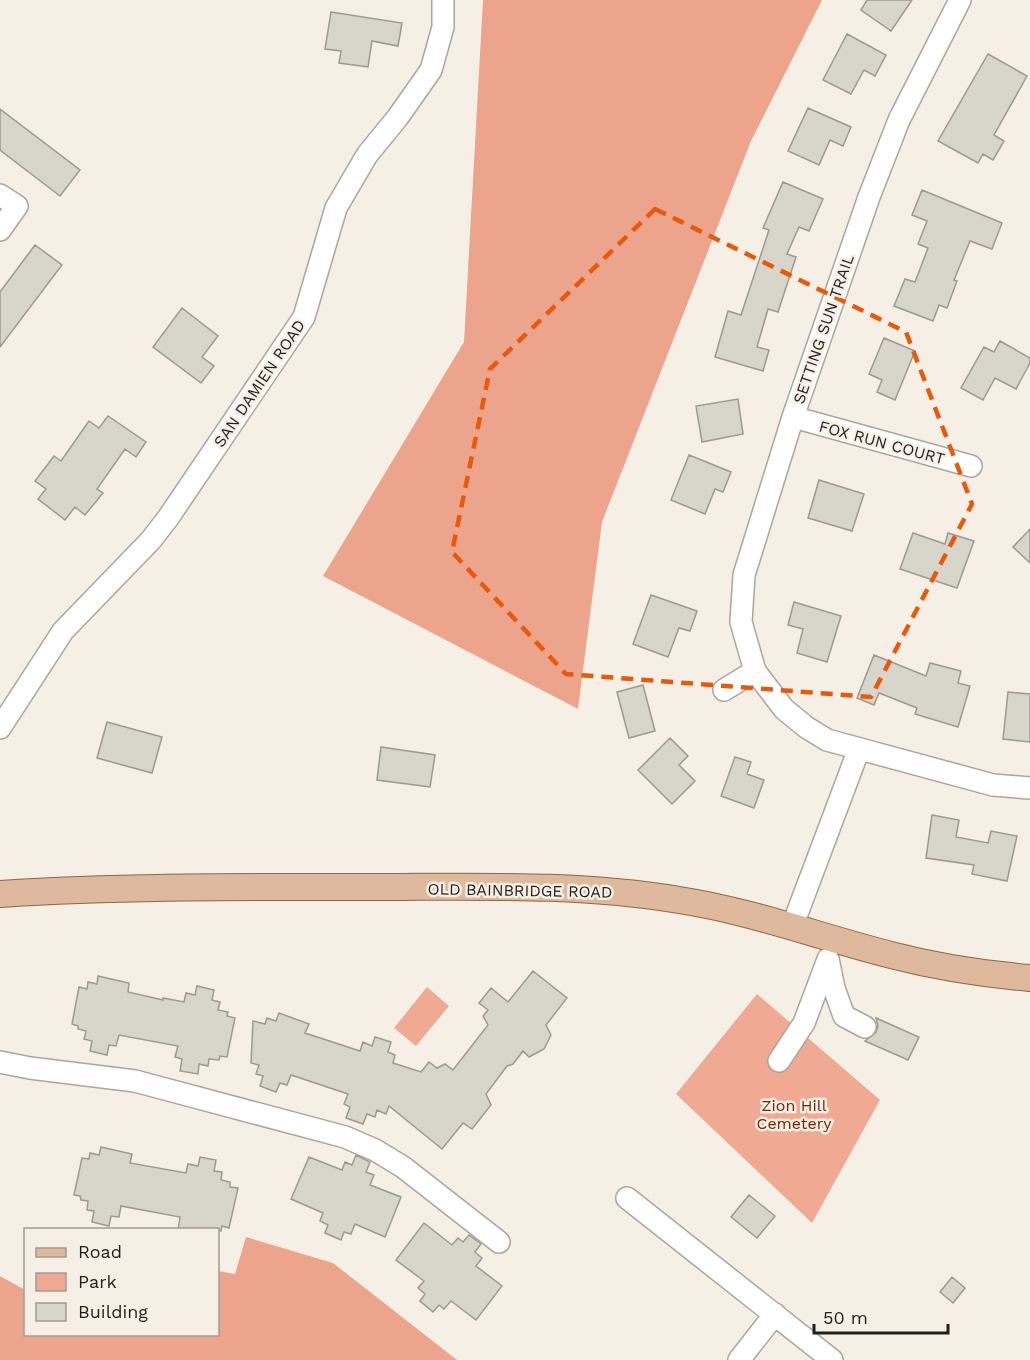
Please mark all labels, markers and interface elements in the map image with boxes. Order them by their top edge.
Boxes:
street label: SETTING SUN TRAIL [789,252,858,406]
street label: SAN DAMIEN ROAD [210,316,309,451]
street label: FOX RUN COURT [817,417,947,468]
street label: OLD BAINBRIDGE ROAD [427,879,613,902]
park label: Zion Hill Cemetery [756,1096,832,1133]
legend [24,1228,219,1336]
text: Road [78,1241,122,1262]
text: Park [78,1271,117,1292]
scale bar [814,1297,948,1335]
text: Building [78,1301,148,1322]
text: 50 m [823,1307,868,1328]

